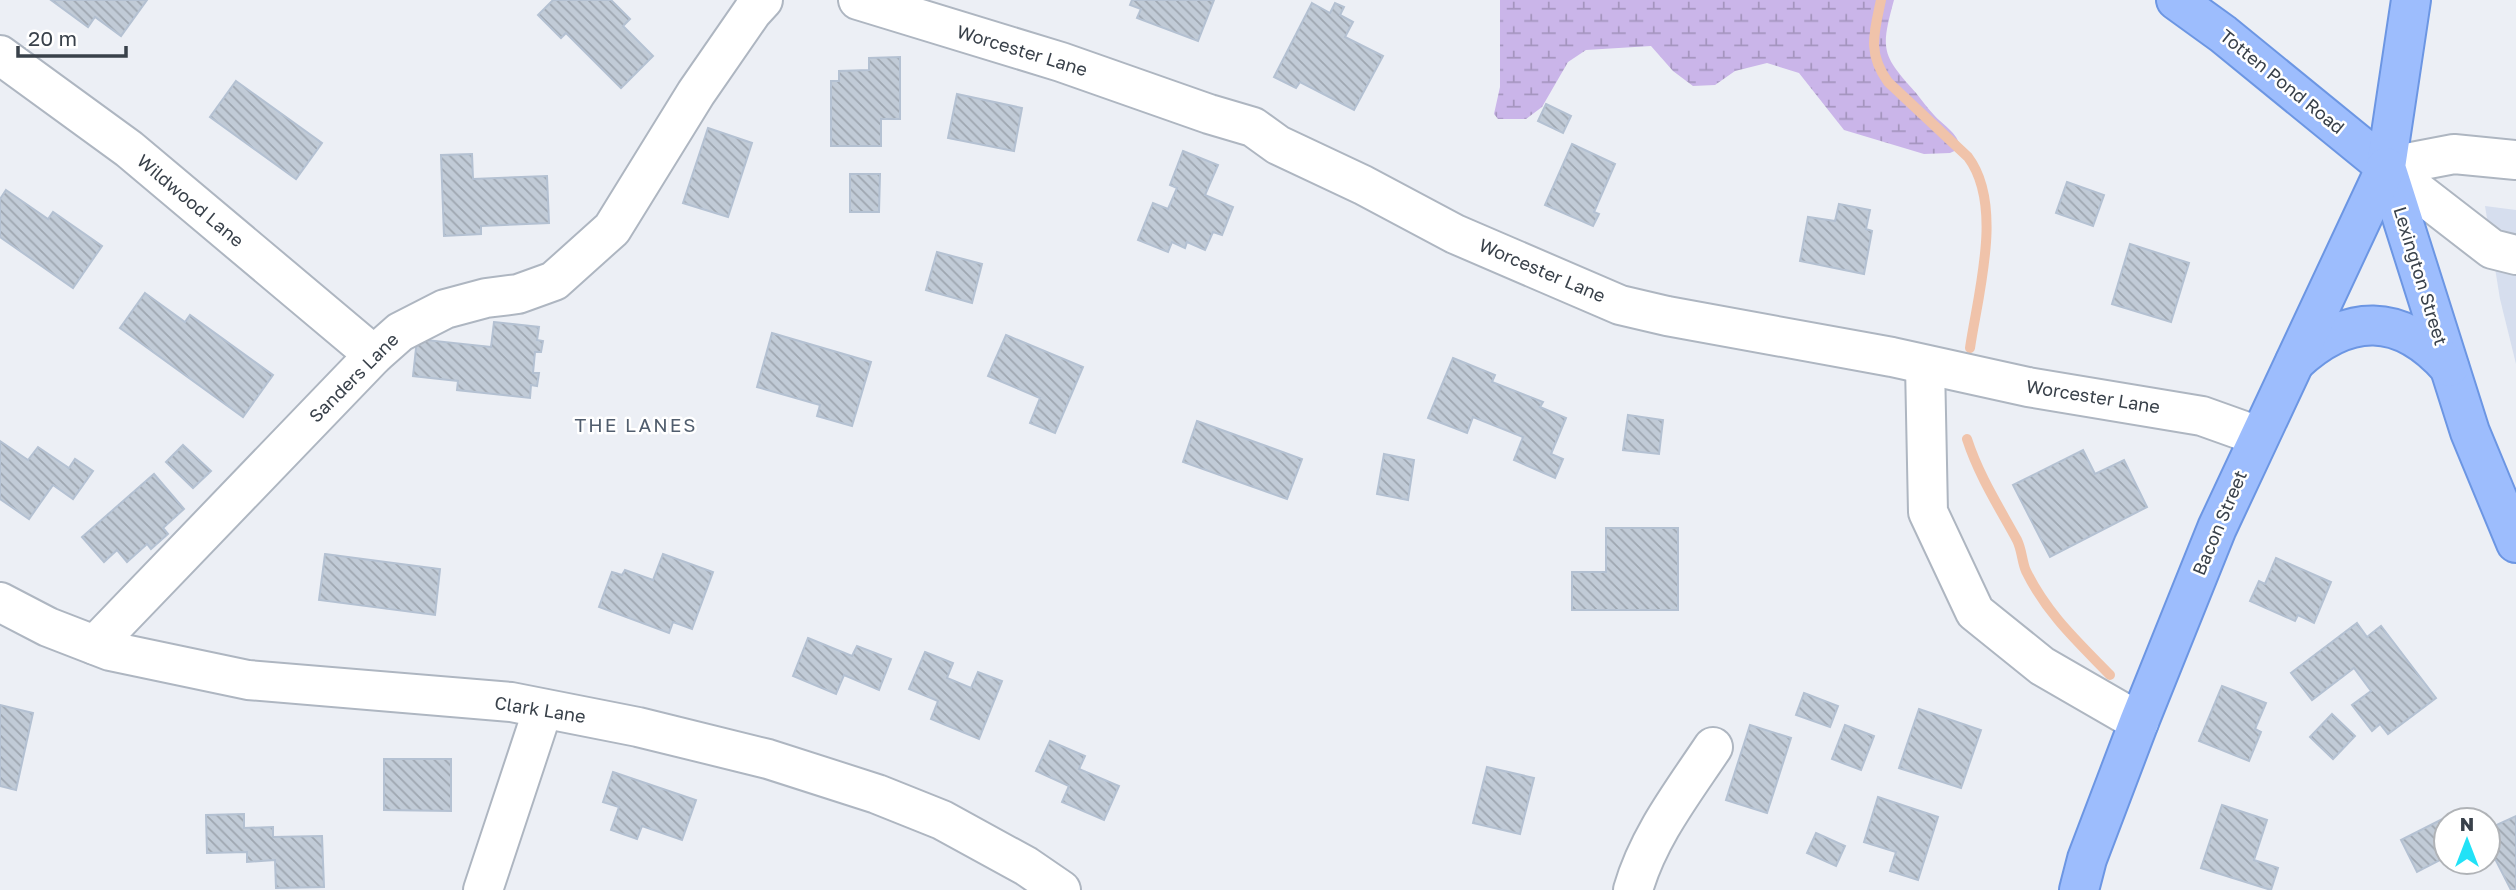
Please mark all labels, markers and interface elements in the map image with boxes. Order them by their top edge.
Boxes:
scale bar [18,14,126,58]
street label: Worcester Lane [954,20,1090,80]
street label: Totten Pond Road [2216,24,2349,138]
text: 20 m [28,25,77,51]
street label: Wildwood Lane [133,149,248,251]
street label: Lexington Street [2389,204,2453,348]
street label: Worcester Lane [1476,234,1609,307]
street label: Sanders Lane [304,328,403,427]
street label: Worcester Lane [2025,375,2162,417]
district label: THE LANES [575,413,697,436]
street label: Bacon Street [2187,467,2251,578]
street label: Clark Lane [493,691,587,727]
north arrow [2432,806,2502,876]
text: N [2460,812,2474,835]

